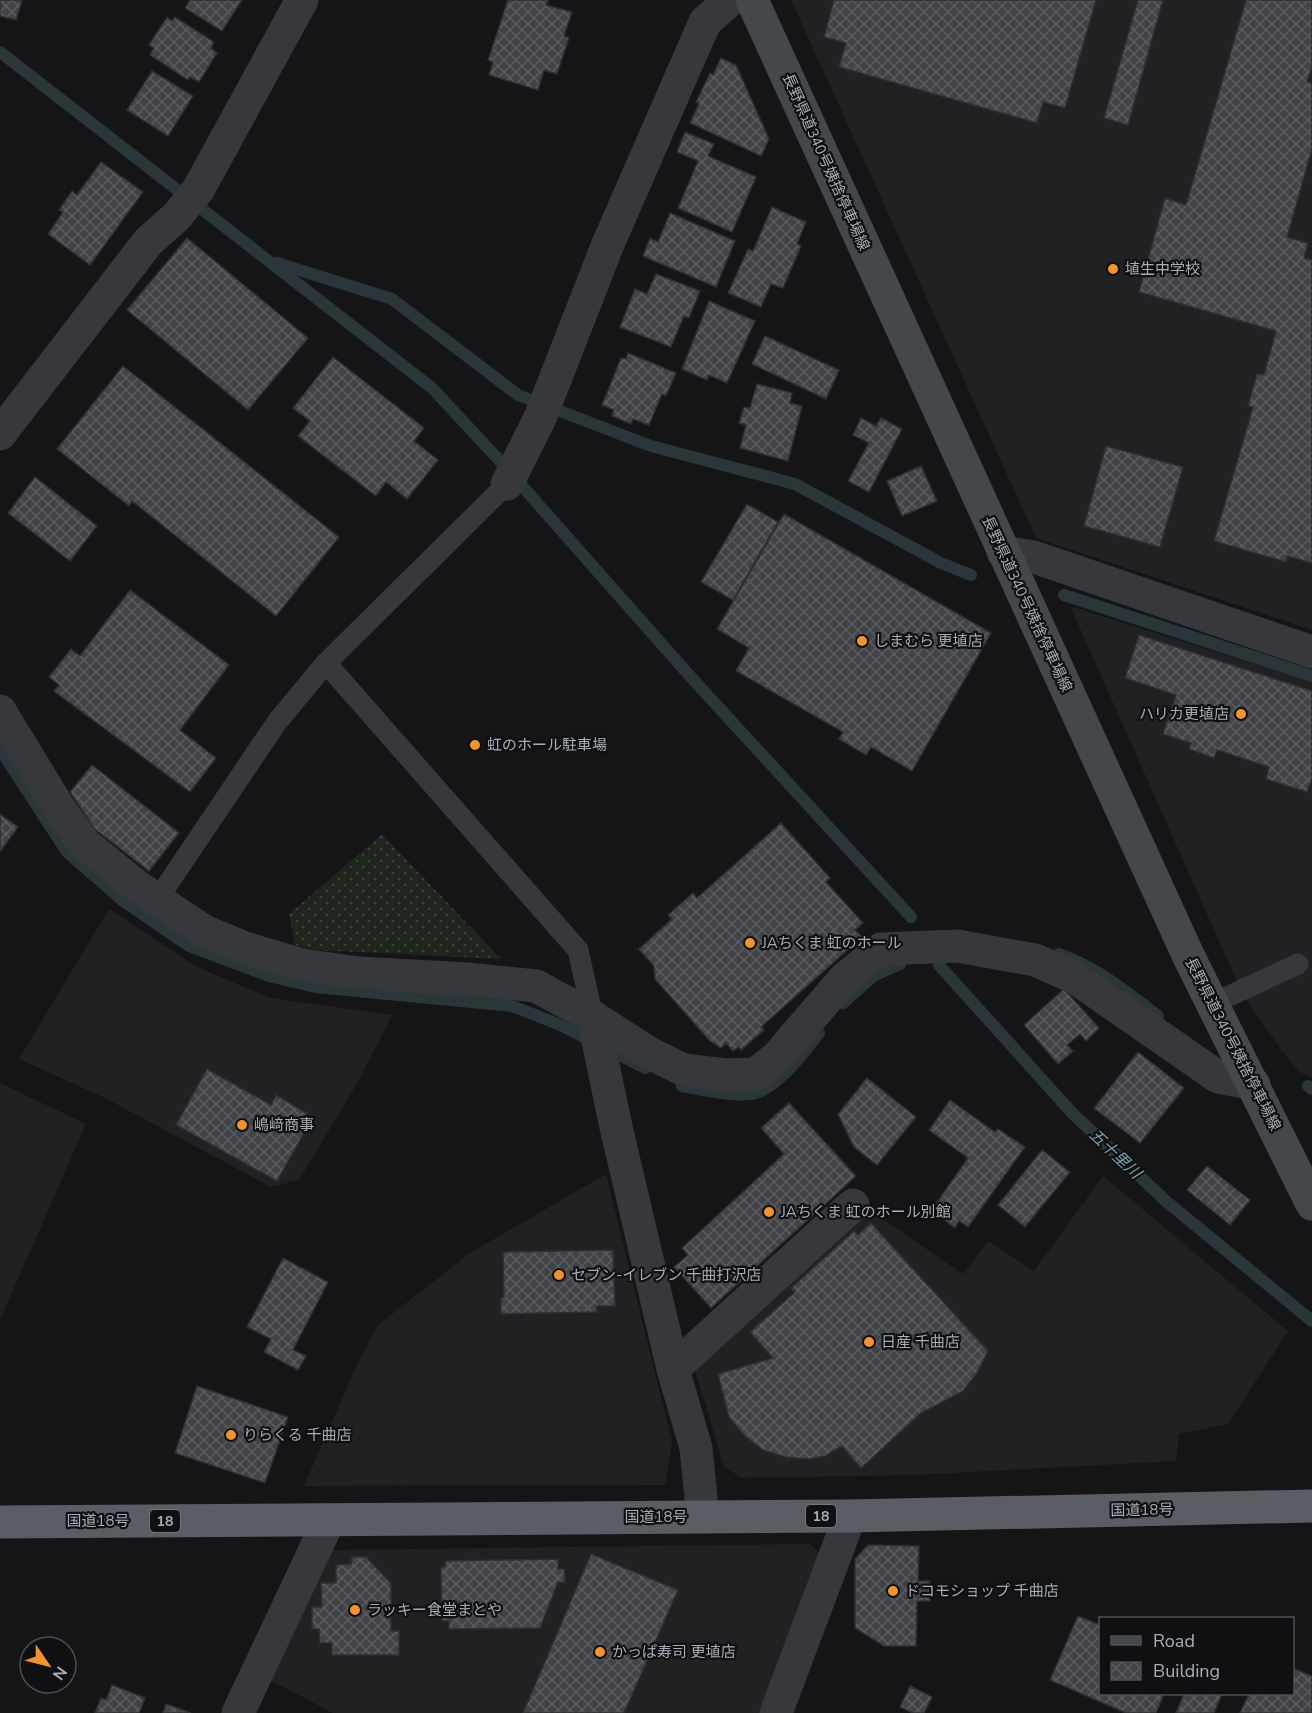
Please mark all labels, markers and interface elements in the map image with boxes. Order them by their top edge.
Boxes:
street label: 長野県道340号姨捨停車場線 [778,70,874,254]
place label: 埴生中学校 [1125,259,1200,279]
marker: 埴生中学校 [1106,262,1120,276]
street label: 長野県道340号姨捨停車場線 [977,513,1077,695]
place label: しまむら 更埴店 [874,631,983,651]
marker: しまむら 更埴店 [855,634,869,648]
place label: ハリカ更埴店 [1139,704,1229,724]
marker: ハリカ更埴店 [1234,707,1248,721]
place label: 虹のホール駐車場 [487,735,607,755]
marker: 虹のホール駐車場 [468,738,482,752]
place label: JAちくま 虹のホール [761,933,902,953]
marker: JAちくま 虹のホール [743,936,757,950]
street label: 長野県道340号姨捨停車場線 [1181,954,1285,1134]
place label: 嶋﨑商事 [254,1115,314,1135]
marker: 嶋﨑商事 [235,1118,249,1132]
water label: 五十里川 [1084,1124,1147,1185]
place label: JAちくま 虹のホール別館 [780,1202,951,1222]
marker: JAちくま 虹のホール別館 [762,1205,776,1219]
place label: セブン-イレブン 千曲打沢店 [571,1265,761,1285]
marker: セブン-イレブン 千曲打沢店 [552,1268,566,1282]
place label: 日産 千曲店 [881,1332,960,1352]
marker: 日産 千曲店 [862,1335,876,1349]
place label: りらくる 千曲店 [243,1425,352,1445]
marker: りらくる 千曲店 [224,1428,238,1442]
street label: 国道18号 [1110,1499,1174,1521]
road number: 18 [806,1505,836,1527]
street label: 国道18号 [624,1507,688,1527]
road number: 18 [150,1510,180,1532]
street label: 国道18号 [66,1511,130,1531]
place label: ドコモショップ 千曲店 [905,1581,1059,1601]
marker: ドコモショップ 千曲店 [886,1584,900,1598]
place label: ラッキー食堂まとや [367,1600,502,1620]
marker: ラッキー食堂まとや [348,1603,362,1617]
legend [1099,1617,1294,1695]
text: Road [1153,1629,1195,1653]
north arrow [18,1635,78,1695]
place label: かっぱ寿司 更埴店 [612,1642,736,1662]
marker: かっぱ寿司 更埴店 [593,1645,607,1659]
text: Building [1153,1659,1220,1683]
text: N [47,1662,72,1684]

